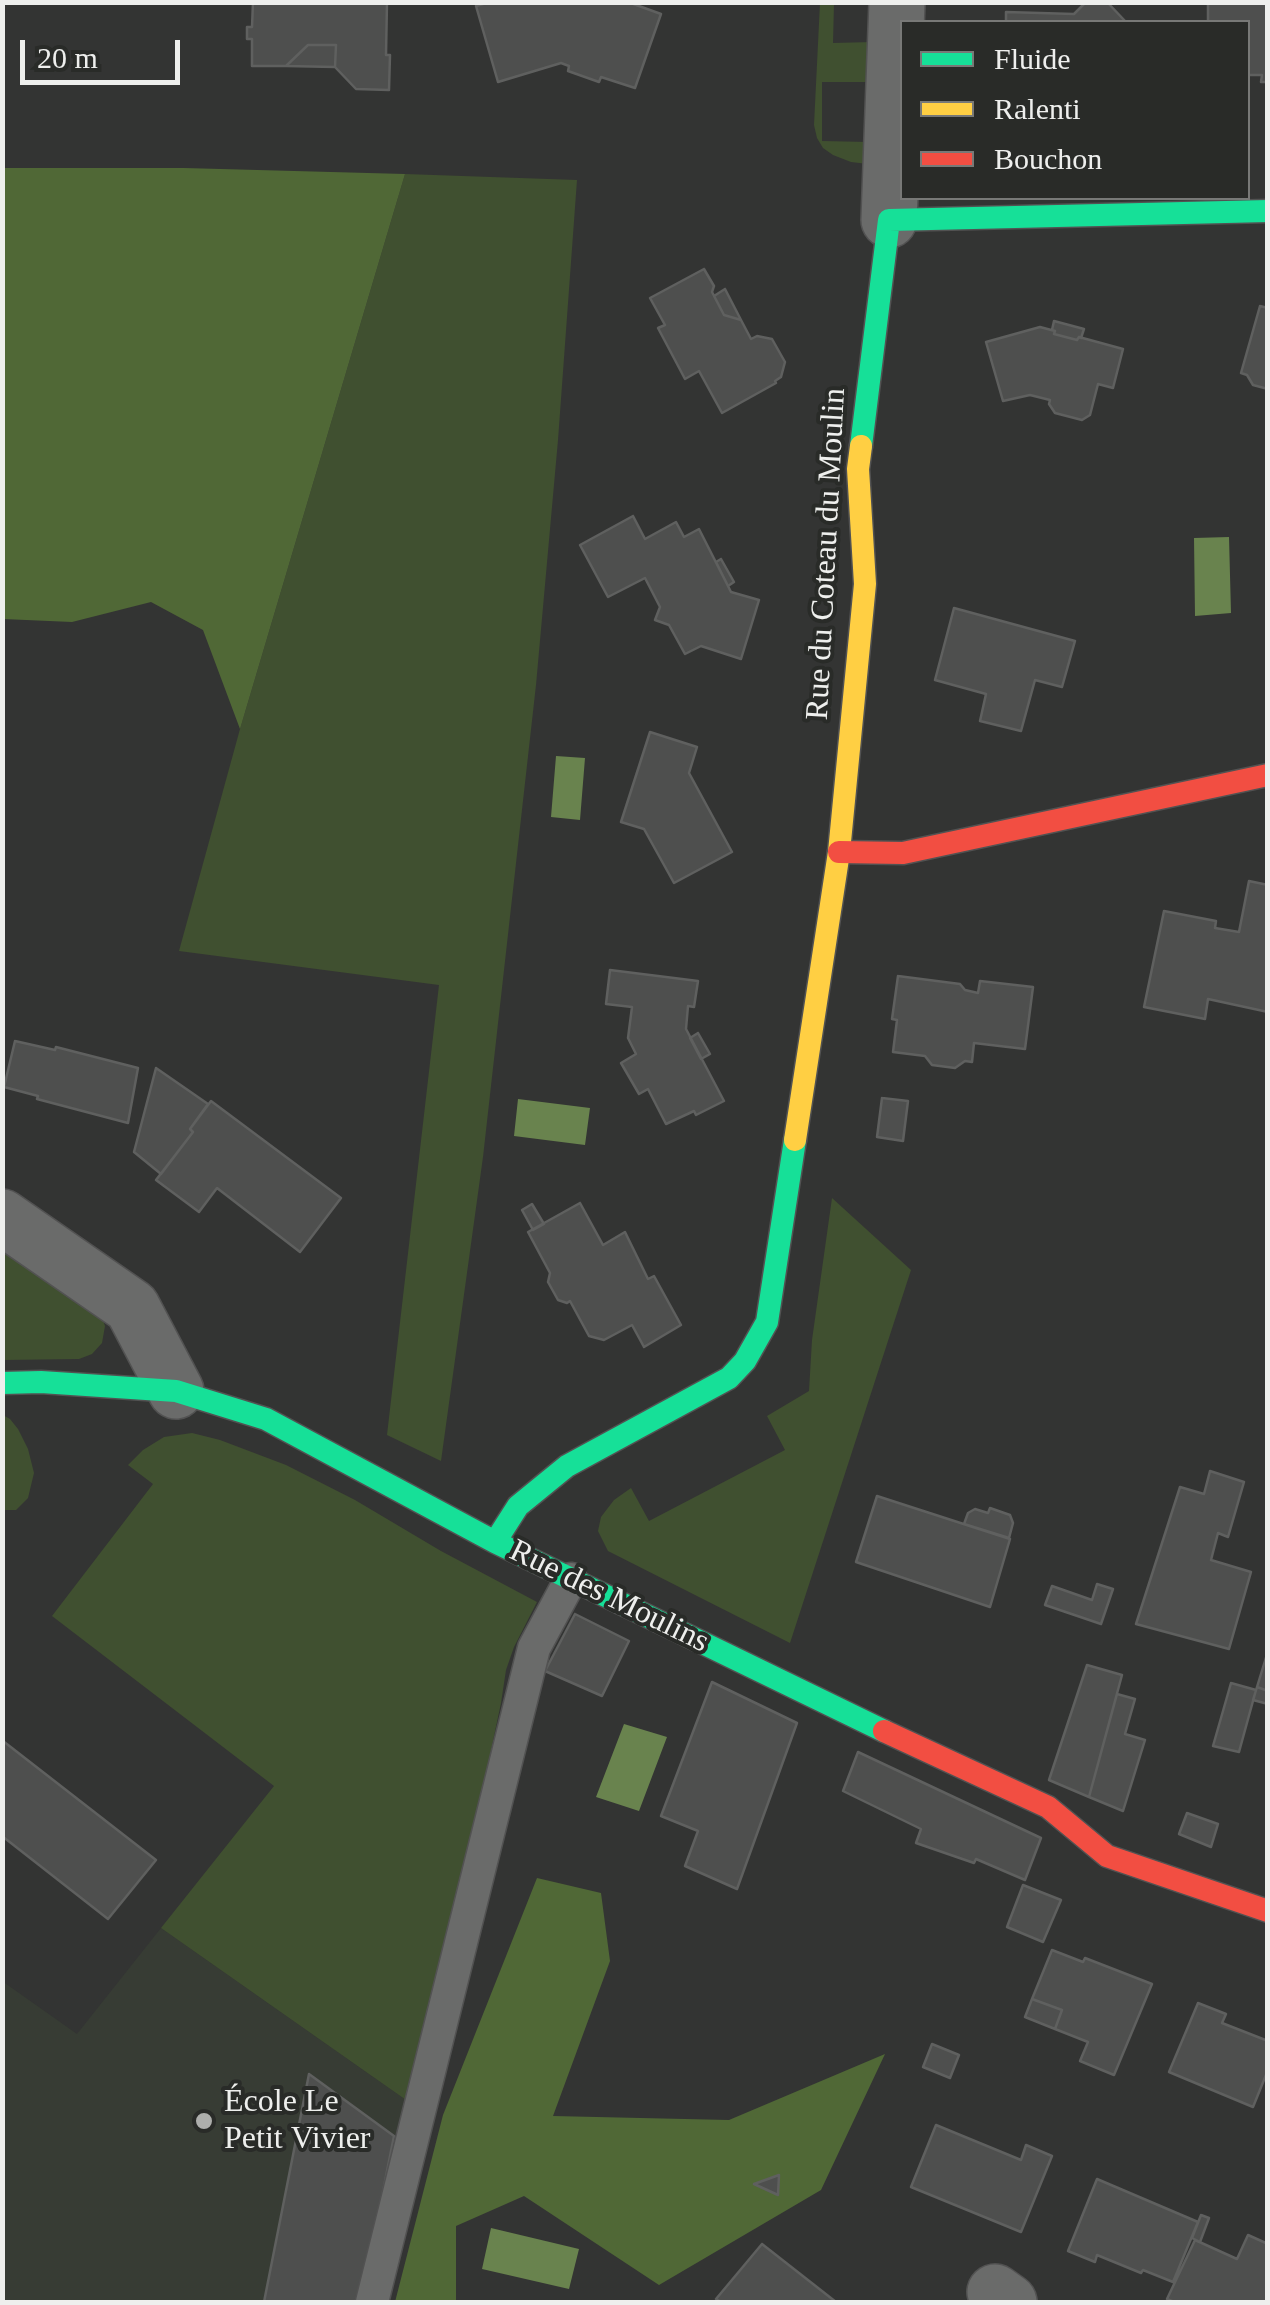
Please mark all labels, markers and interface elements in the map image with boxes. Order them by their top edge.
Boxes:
scale bar [25,20,185,82]
legend [900,20,1250,200]
text: 20 m [37,41,98,74]
text: Fluide [994,42,1071,75]
text: Ralenti [994,92,1081,125]
text: Bouchon [994,142,1102,175]
street label: Rue du Coteau du Moulin [799,387,855,721]
street label: Rue des Moulins [503,1532,715,1662]
place label: École Le Petit Vivier [224,2084,370,2159]
marker: École Le Petit Vivier [193,2110,215,2132]

